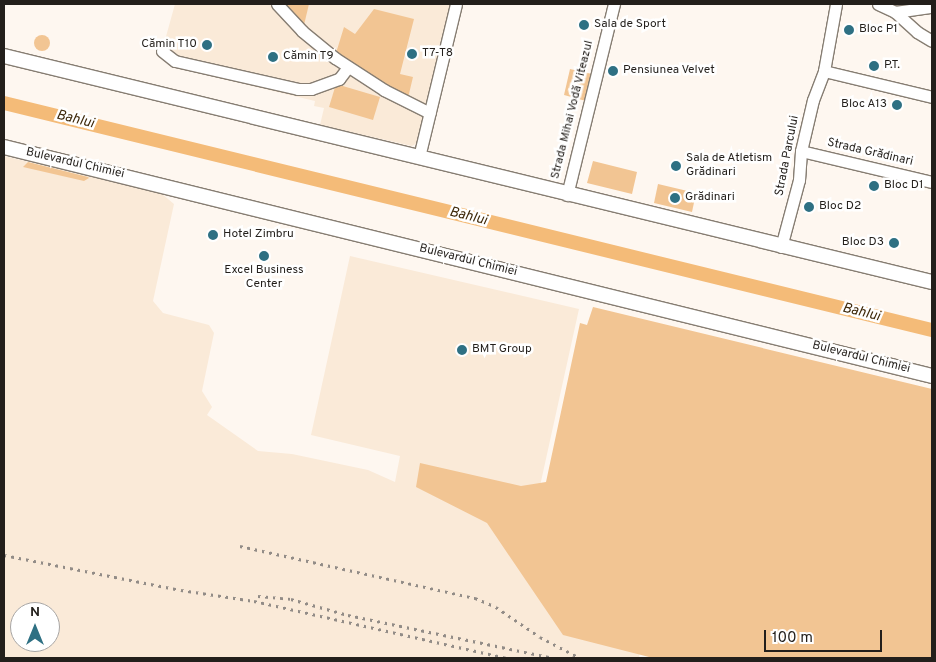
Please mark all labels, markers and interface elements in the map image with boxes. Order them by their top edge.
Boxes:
place label: Sala de Sport [594,18,666,32]
marker: Sala de Sport [578,19,590,31]
place label: Bloc P1 [859,23,898,37]
marker: Bloc P1 [843,24,855,36]
place label: Cămin T10 [141,38,197,52]
marker: Cămin T10 [201,39,213,51]
street label: Strada Mihai Vodă Viteazul [549,39,597,181]
place label: T7-T8 [422,47,453,61]
marker: T7-T8 [406,48,418,60]
place label: Cămin T9 [283,50,334,64]
marker: Cămin T9 [267,51,279,63]
place label: P.T. [884,59,900,73]
marker: P.T. [868,60,880,72]
place label: Pensiunea Velvet [623,64,715,78]
marker: Pensiunea Velvet [607,65,619,77]
place label: Bloc A13 [841,98,887,112]
marker: Bloc A13 [891,99,903,111]
water label: Bahlui [54,107,96,133]
street label: Strada Parcului [773,115,803,197]
street label: Strada Grădinari [826,136,914,170]
street label: Bulevardul Chimiei [24,146,126,182]
place label: Sala de Atletism Grădinari [686,152,773,180]
marker: Sala de Atletism Grădinari [670,160,682,172]
place label: Bloc D1 [884,179,923,193]
marker: Bloc D1 [868,180,880,192]
place label: Grădinari [685,191,735,205]
marker: Grădinari [669,192,681,204]
place label: Bloc D2 [819,200,861,214]
marker: Bloc D2 [803,201,815,213]
water label: Bahlui [447,204,489,230]
place label: Hotel Zimbru [223,228,294,242]
marker: Hotel Zimbru [207,229,219,241]
place label: Bloc D3 [842,236,884,250]
marker: Bloc D3 [888,237,900,249]
street label: Bulevardul Chimiei [418,242,518,280]
marker: Excel Business Center [258,250,270,262]
place label: Excel Business Center [224,264,304,292]
water label: Bahlui [840,300,882,326]
street label: Bulevardul Chimiei [811,339,911,377]
place label: BMT Group [472,343,532,357]
marker: BMT Group [456,344,468,356]
north arrow [10,602,60,652]
text: N [30,604,40,621]
scale bar [766,620,884,652]
text: 100 m [772,629,813,648]

